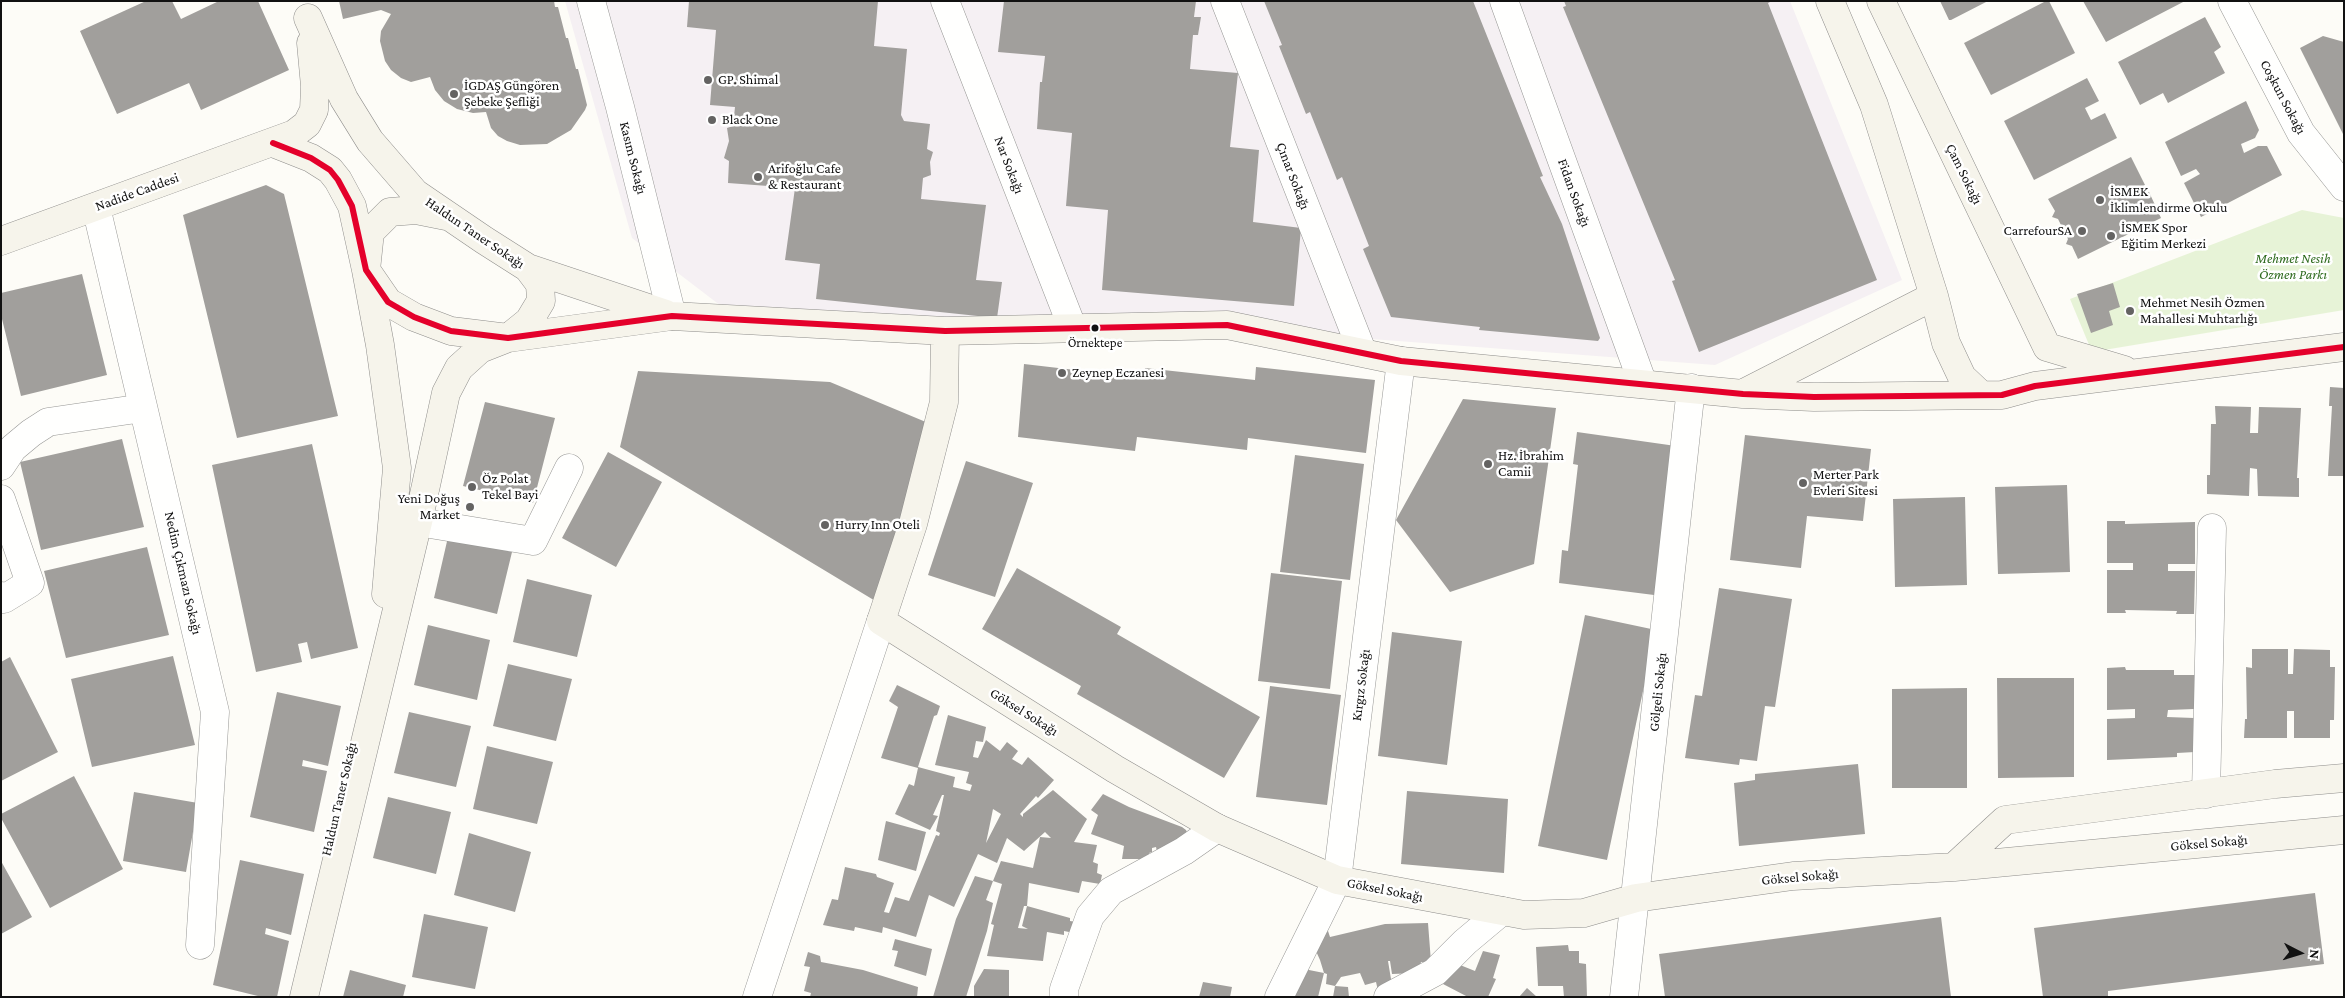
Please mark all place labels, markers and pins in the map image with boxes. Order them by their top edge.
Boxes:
place label: GP. Shimal [718,72,778,88]
marker: GP. Shimal [702,74,714,86]
place label: İGDAŞ Güngören Şebeke Şefliği [464,78,559,110]
marker: İGDAŞ Güngören Şebeke Şefliği [448,88,460,100]
place label: Black One [722,112,778,128]
marker: Black One [706,114,718,126]
place label: Arifoğlu Cafe & Restaurant [768,161,841,193]
marker: Arifoğlu Cafe & Restaurant [752,171,764,183]
place label: İSMEK İklimlendirme Okulu [2110,184,2227,216]
marker: İSMEK İklimlendirme Okulu [2094,194,2106,206]
place label: İSMEK Spor Eğitim Merkezi [2121,220,2206,252]
place label: CarrefourSA [2004,223,2072,239]
marker: CarrefourSA [2076,225,2088,237]
marker: İSMEK Spor Eğitim Merkezi [2105,230,2117,242]
place label: Mehmet Nesih Özmen Mahallesi Muhtarlığı [2140,295,2265,328]
marker: Mehmet Nesih Özmen Mahallesi Muhtarlığı [2124,305,2136,317]
marker: Örnektepe [1090,323,1100,333]
place label: Örnektepe [1068,335,1122,351]
place label: Zeynep Eczanesi [1072,365,1164,381]
marker: Zeynep Eczanesi [1056,367,1068,379]
place label: Hz. İbrahim Camii [1498,448,1564,481]
marker: Hz. İbrahim Camii [1482,458,1494,470]
place label: Merter Park Evleri Sitesi [1813,467,1879,500]
place label: Öz Polat Tekel Bayi [482,471,538,504]
marker: Merter Park Evleri Sitesi [1797,477,1809,489]
marker: Öz Polat Tekel Bayi [466,481,478,493]
place label: Yeni Doğuş Market [398,491,460,524]
marker: Yeni Doğuş Market [464,501,476,513]
place label: Hurry Inn Oteli [835,517,920,533]
marker: Hurry Inn Oteli [819,519,831,531]

